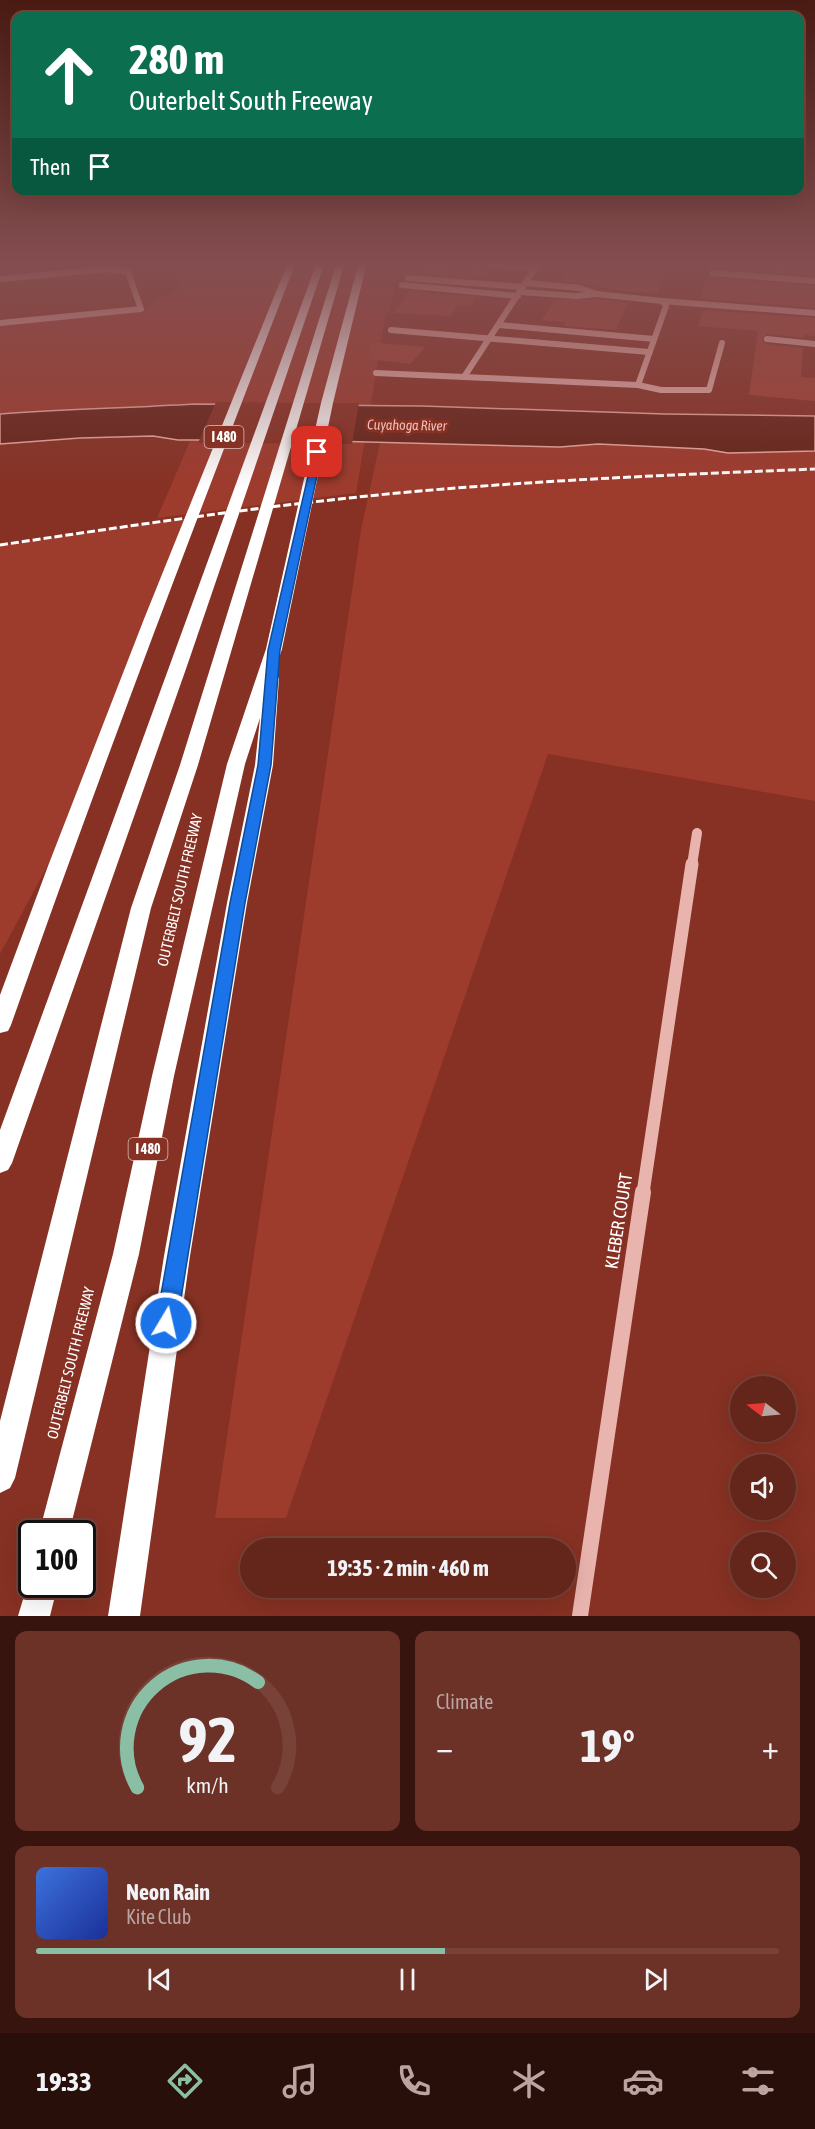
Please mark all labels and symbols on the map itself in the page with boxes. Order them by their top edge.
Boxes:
water label: Cuyahoga River [367,416,448,434]
road number: I 480 [204,426,244,448]
pin [291,426,342,477]
street label: OUTERBELT SOUTH FREEWAY [154,812,205,968]
road number: I 480 [128,1138,168,1160]
street label: KLEBER COURT [601,1171,636,1270]
street label: OUTERBELT SOUTH FREEWAY [43,1285,98,1441]
position arrow [134,1291,198,1355]
north arrow [730,1376,796,1442]
speed limit sign: 100 [18,1520,96,1598]

